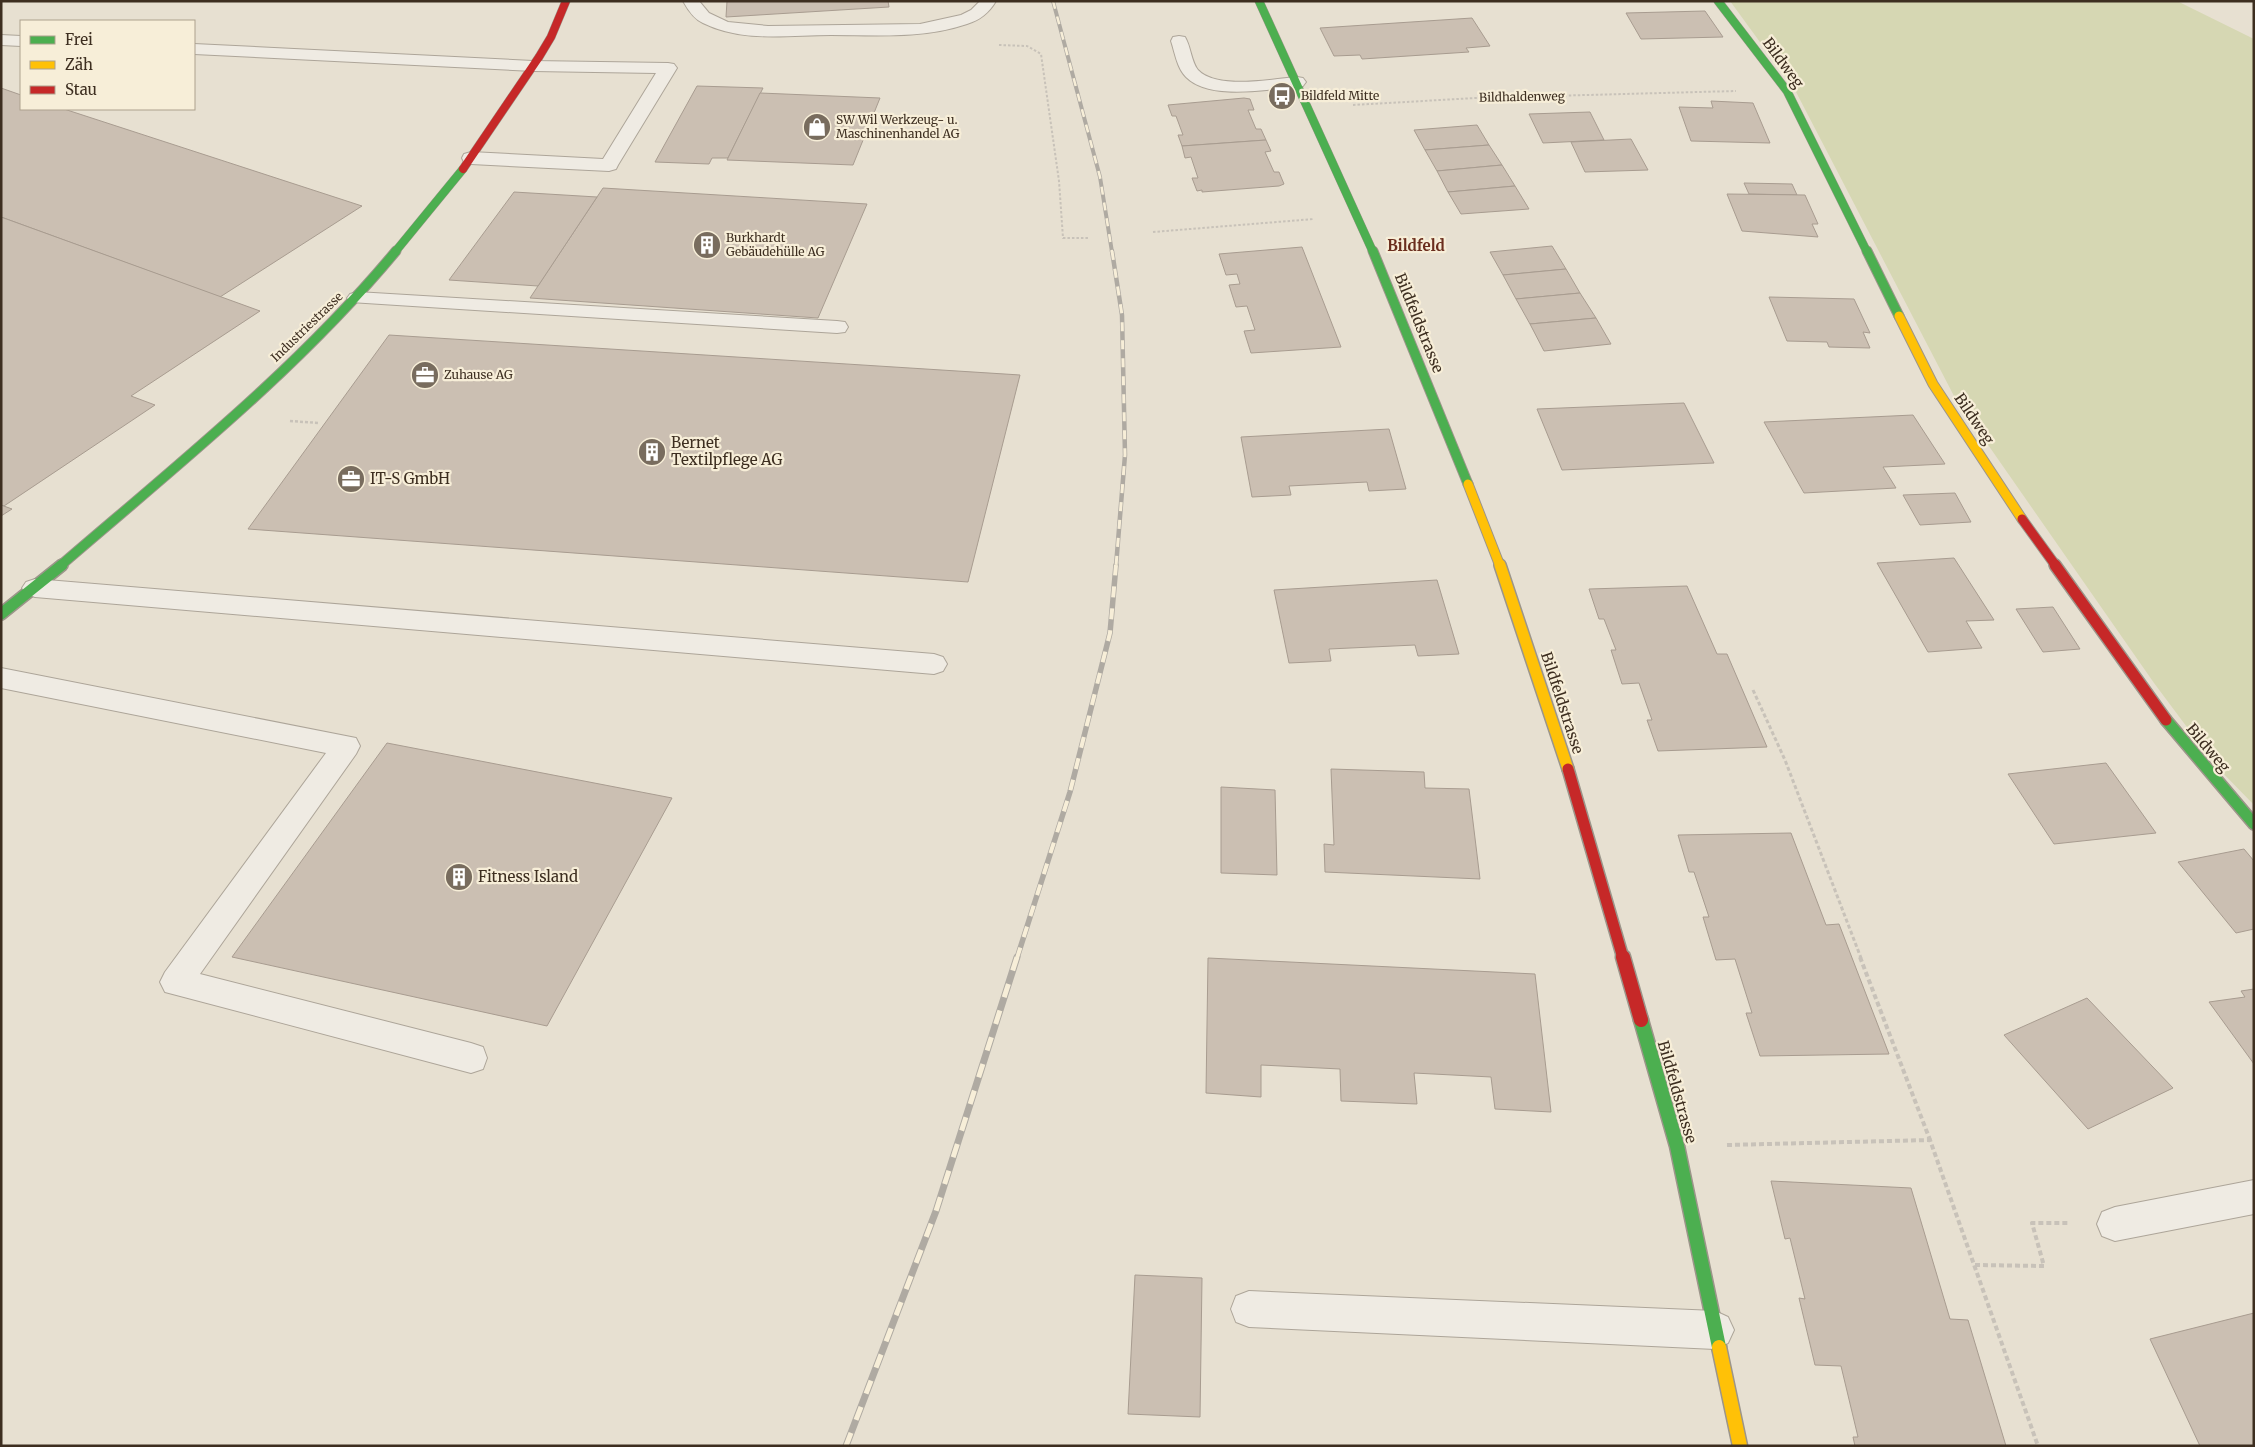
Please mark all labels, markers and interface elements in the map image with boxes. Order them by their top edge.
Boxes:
legend [20,20,195,110]
text: Frei [65,30,93,49]
street label: Bildweg [1759,34,1808,92]
text: Zäh [65,55,93,74]
text: Stau [65,80,97,99]
bus stop icon: Bildfeld Mitte [1267,81,1297,111]
place label: Bildfeld Mitte [1301,88,1379,103]
street label: Bildhaldenweg [1479,88,1566,105]
shop icon: SW Wil Werkzeug- u. Maschinenhandel AG [802,112,832,142]
place label: SW Wil Werkzeug- u. Maschinenhandel AG [836,112,960,141]
building icon: Burkhardt Gebäudehülle AG [692,230,722,260]
place label: Burkhardt Gebäudehülle AG [726,230,825,259]
district label: Bildfeld [1387,236,1445,255]
street label: Bildfeldstrasse [1391,270,1448,376]
street label: Industriestrasse [268,289,346,365]
office icon: Zuhause AG [410,360,440,390]
place label: Zuhause AG [444,367,513,382]
street label: Bildweg [1950,389,1999,448]
place label: Bernet Textilpflege AG [671,433,782,469]
building icon: Bernet Textilpflege AG [637,437,667,467]
office icon: IT-S GmbH [336,464,366,494]
place label: IT-S GmbH [370,469,450,488]
street label: Bildfeldstrasse [1537,649,1588,756]
street label: Bildweg [2182,719,2234,776]
building icon: Fitness Island [444,862,474,892]
place label: Fitness Island [478,867,578,886]
street label: Bildfeldstrasse [1654,1038,1701,1146]

